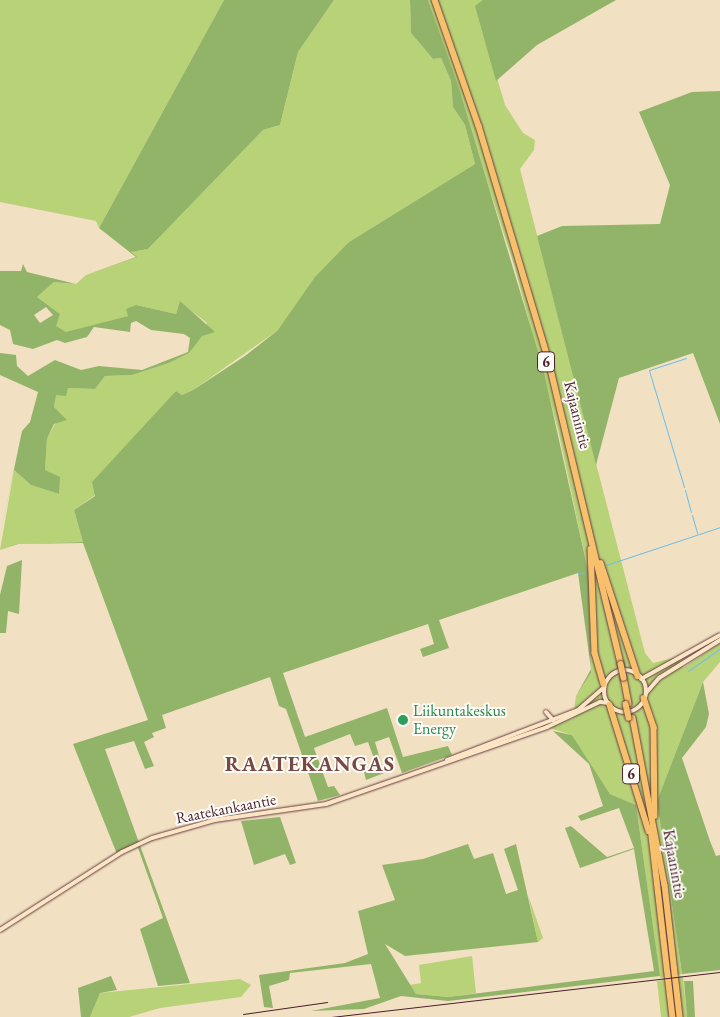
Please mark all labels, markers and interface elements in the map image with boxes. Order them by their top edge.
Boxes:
road number: 6 [536,350,556,374]
street label: Kajaanintie [559,379,595,451]
place label: Liikuntakeskus Energy [413,701,506,739]
marker: Liikuntakeskus Energy [397,714,409,726]
district label: RAATEKANGAS [223,751,397,777]
road number: 6 [621,762,641,786]
street label: Raatekankaantie [174,790,278,828]
street label: Kajaanintie [659,828,689,900]

